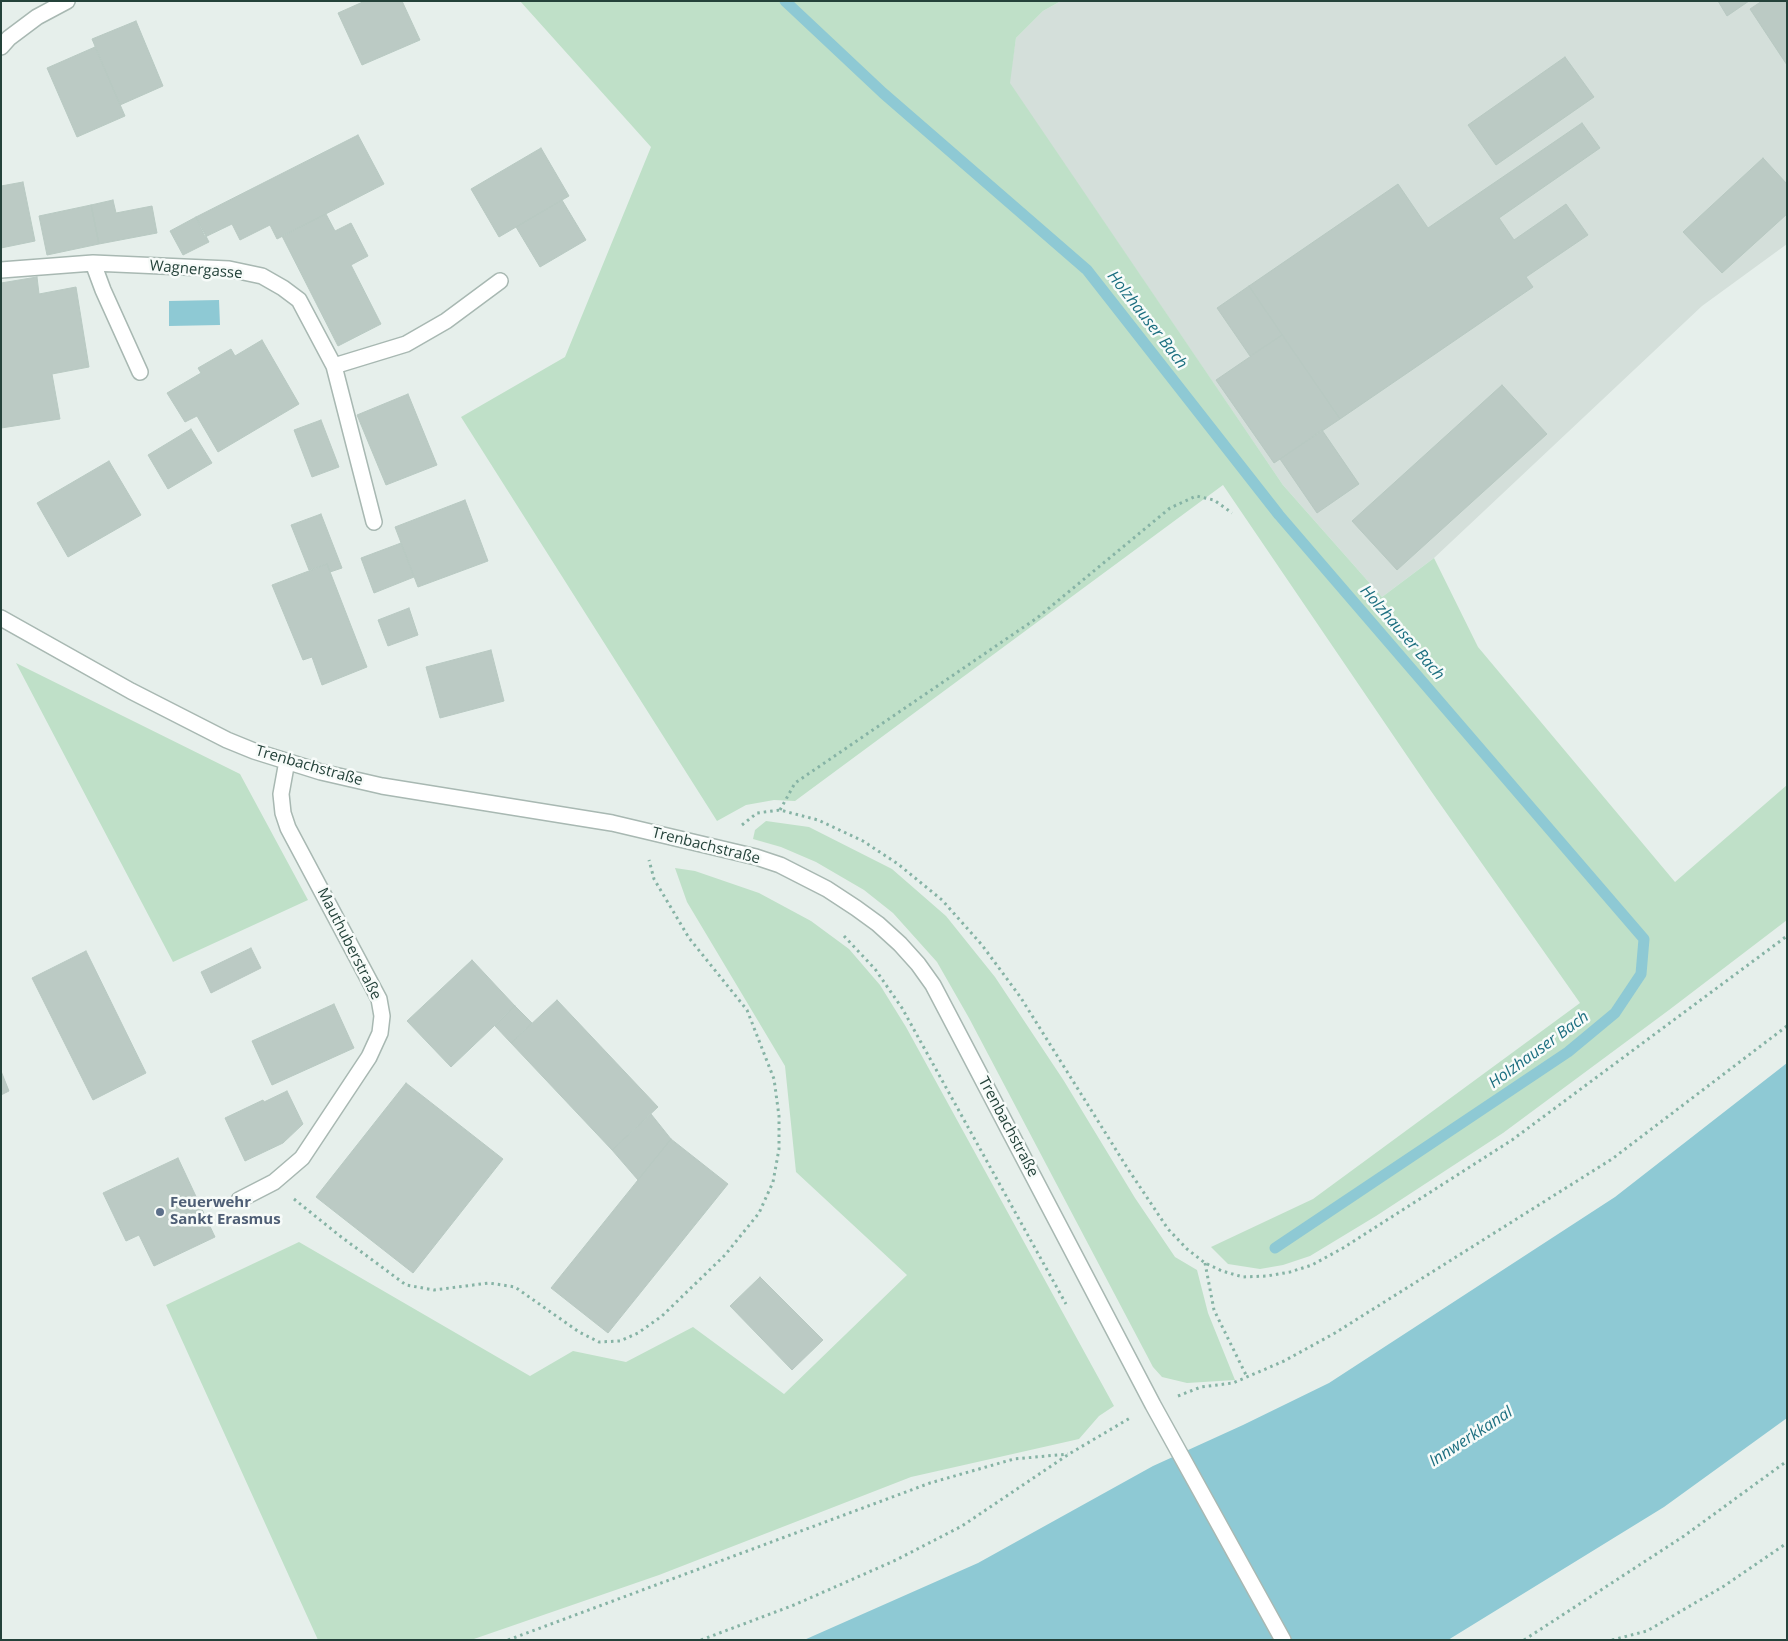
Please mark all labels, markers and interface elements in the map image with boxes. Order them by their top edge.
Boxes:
street label: Wagnergasse [149,257,243,283]
water label: Holzhauser Bach [1103,267,1191,373]
water label: Holzhauser Bach [1356,582,1448,684]
street label: Trenbachstraße [253,742,365,790]
street label: Trenbachstraße [650,824,762,868]
street label: Mauthuberstraße [313,885,385,1003]
water label: Holzhauser Bach [1485,1007,1593,1093]
street label: Trenbachstraße [974,1074,1042,1180]
place label: Feuerwehr Sankt Erasmus [170,1194,281,1229]
marker: Feuerwehr Sankt Erasmus [154,1206,166,1218]
water label: Innwerkkanal [1426,1403,1516,1471]

